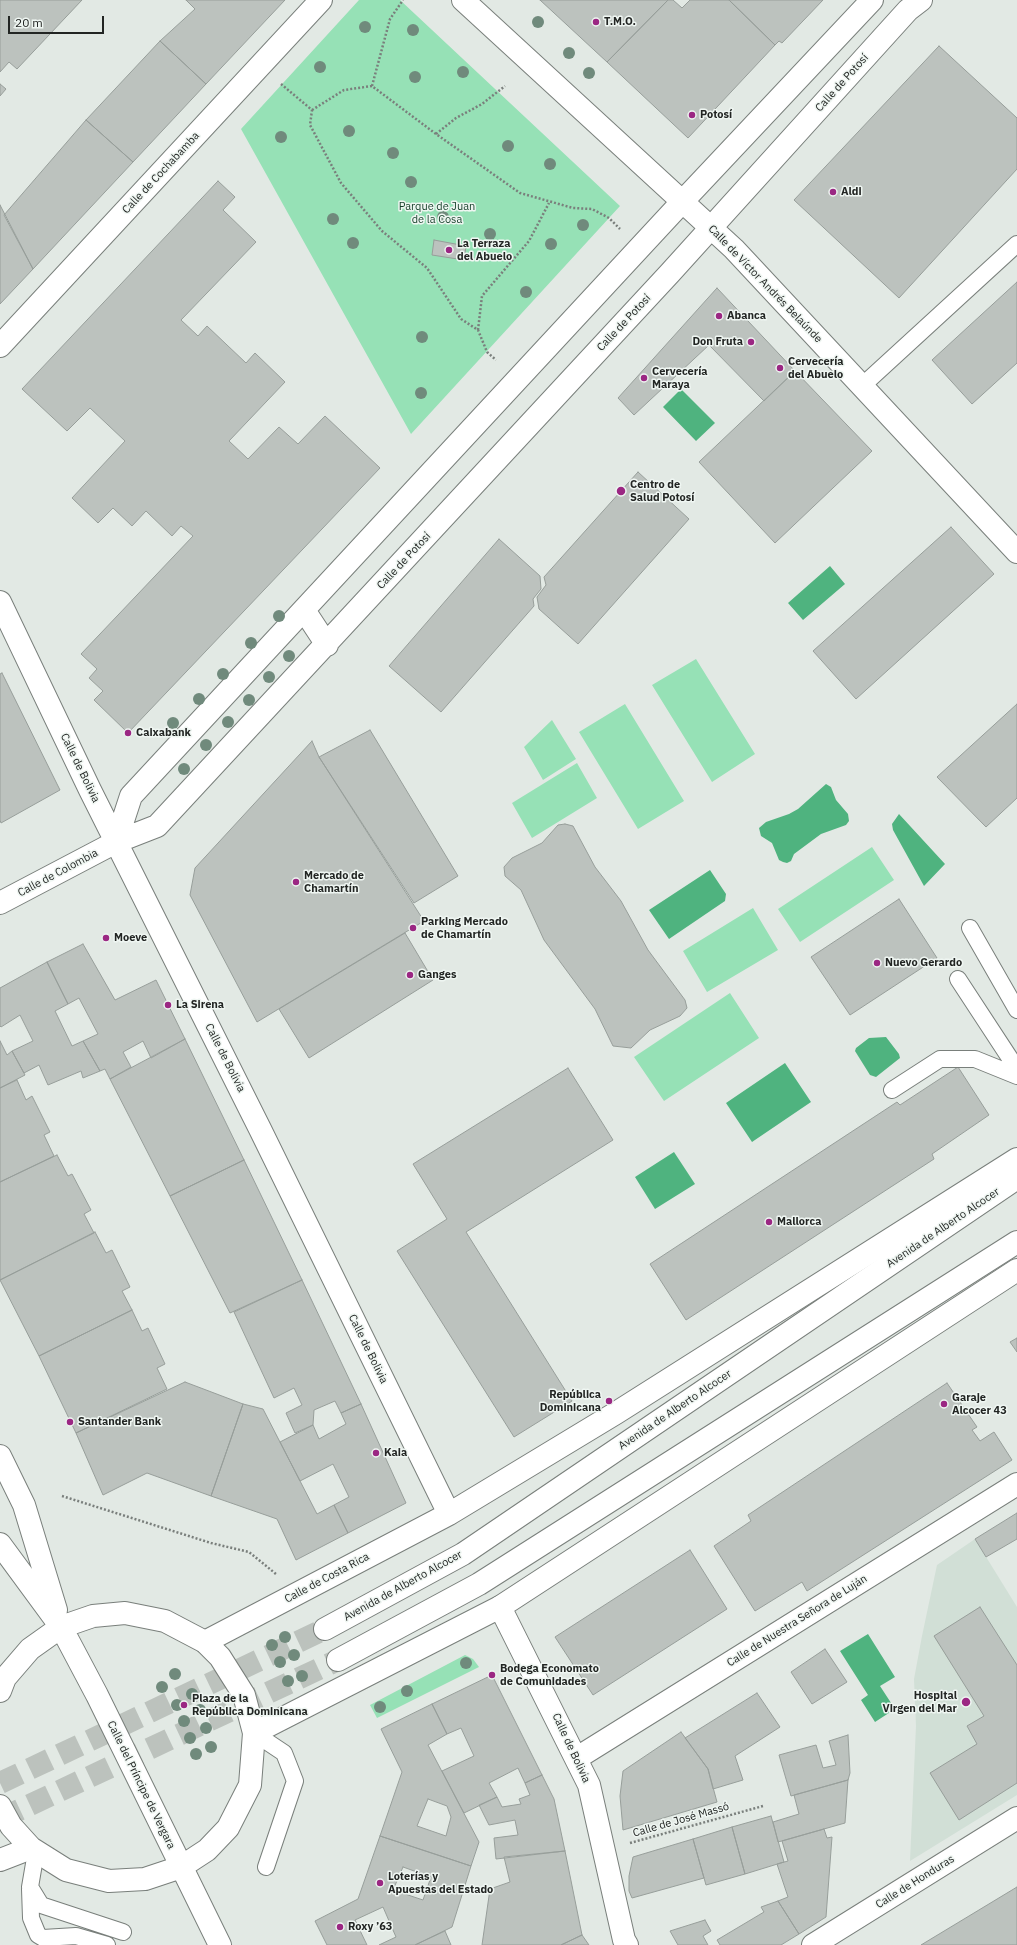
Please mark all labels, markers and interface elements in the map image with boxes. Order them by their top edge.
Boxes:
scale bar [10,8,106,34]
text: 20 m [15,15,43,30]
place label: T.M.O. [604,15,636,29]
marker: T.M.O. [591,17,601,27]
street label: Calle de Potosí [813,51,871,115]
place label: Potosí [700,108,732,122]
marker: Potosí [687,110,697,120]
street label: Calle de Cochabamba [120,129,202,217]
place label: Aldi [841,185,862,199]
marker: Aldi [828,187,838,197]
park label: Parque de Juan de la Cosa [399,200,475,226]
street label: Calle de Víctor Andrés Belaúnde [705,222,825,346]
place label: La Terraza del Abuelo [457,237,512,263]
marker: La Terraza del Abuelo [444,245,454,255]
street label: Calle de Potosí [594,292,654,354]
place label: Abanca [727,309,766,323]
marker: Abanca [714,311,724,321]
place label: Don Fruta [692,335,743,349]
marker: Don Fruta [746,337,756,347]
place label: Cervecería del Abuelo [788,355,844,381]
marker: Cervecería del Abuelo [775,363,785,373]
place label: Cervecería Maraya [652,365,708,391]
marker: Cervecería Maraya [639,373,649,383]
place label: Centro de Salud Potosí [630,478,694,504]
marker: Centro de Salud Potosí [615,485,627,497]
street label: Calle de Potosí [374,530,434,592]
place label: Caixabank [136,726,191,740]
marker: Caixabank [123,728,133,738]
street label: Calle de Bolivia [58,731,102,805]
street label: Calle de Colombia [16,846,100,900]
place label: Mercado de Chamartín [304,869,364,895]
marker: Mercado de Chamartín [291,877,301,887]
place label: Parking Mercado de Chamartín [421,915,508,941]
marker: Parking Mercado de Chamartín [408,923,418,933]
place label: Moeve [114,931,147,945]
marker: Moeve [101,933,111,943]
place label: Nuevo Gerardo [885,956,962,970]
marker: Nuevo Gerardo [872,958,882,968]
place label: Ganges [418,968,456,982]
marker: Ganges [405,970,415,980]
place label: La Sirena [176,998,224,1012]
marker: La Sirena [163,1000,173,1010]
street label: Calle de Bolivia [202,1021,248,1095]
street label: Avenida de Alberto Alcocer [884,1185,1002,1271]
place label: Mallorca [777,1215,821,1229]
marker: Mallorca [764,1217,774,1227]
street label: Calle de Bolivia [346,1312,390,1386]
street label: Avenida de Alberto Alcocer [616,1367,734,1453]
place label: República Dominicana [540,1388,601,1414]
place label: Garaje Alcocer 43 [952,1391,1007,1417]
marker: República Dominicana [604,1396,614,1406]
marker: Garaje Alcocer 43 [939,1399,949,1409]
place label: Santander Bank [78,1415,161,1429]
marker: Santander Bank [65,1417,75,1427]
place label: Kaia [384,1446,407,1460]
marker: Kaia [371,1448,381,1458]
street label: Avenida de Alberto Alcocer [341,1548,465,1624]
street label: Calle de Costa Rica [282,1550,372,1606]
street label: Calle de Nuestra Señora de Luján [724,1572,870,1670]
place label: Bodega Economato de Comunidades [500,1662,599,1688]
marker: Bodega Economato de Comunidades [487,1670,497,1680]
place label: Hospital Virgen del Mar [883,1689,957,1715]
place label: Plaza de la República Dominicana [192,1692,308,1718]
marker: Hospital Virgen del Mar [960,1696,972,1708]
marker: Plaza de la República Dominicana [179,1700,189,1710]
street label: Calle de Bolivia [549,1711,593,1785]
street label: Calle del Príncipe de Vergara [104,1719,178,1851]
street label: Calle de José Massó [631,1800,731,1840]
street label: Calle de Honduras [873,1852,957,1912]
place label: Loterías y Apuestas del Estado [388,1870,493,1896]
marker: Loterías y Apuestas del Estado [375,1878,385,1888]
place label: Roxy ’63 [348,1920,392,1934]
marker: Roxy ’63 [335,1922,345,1932]

